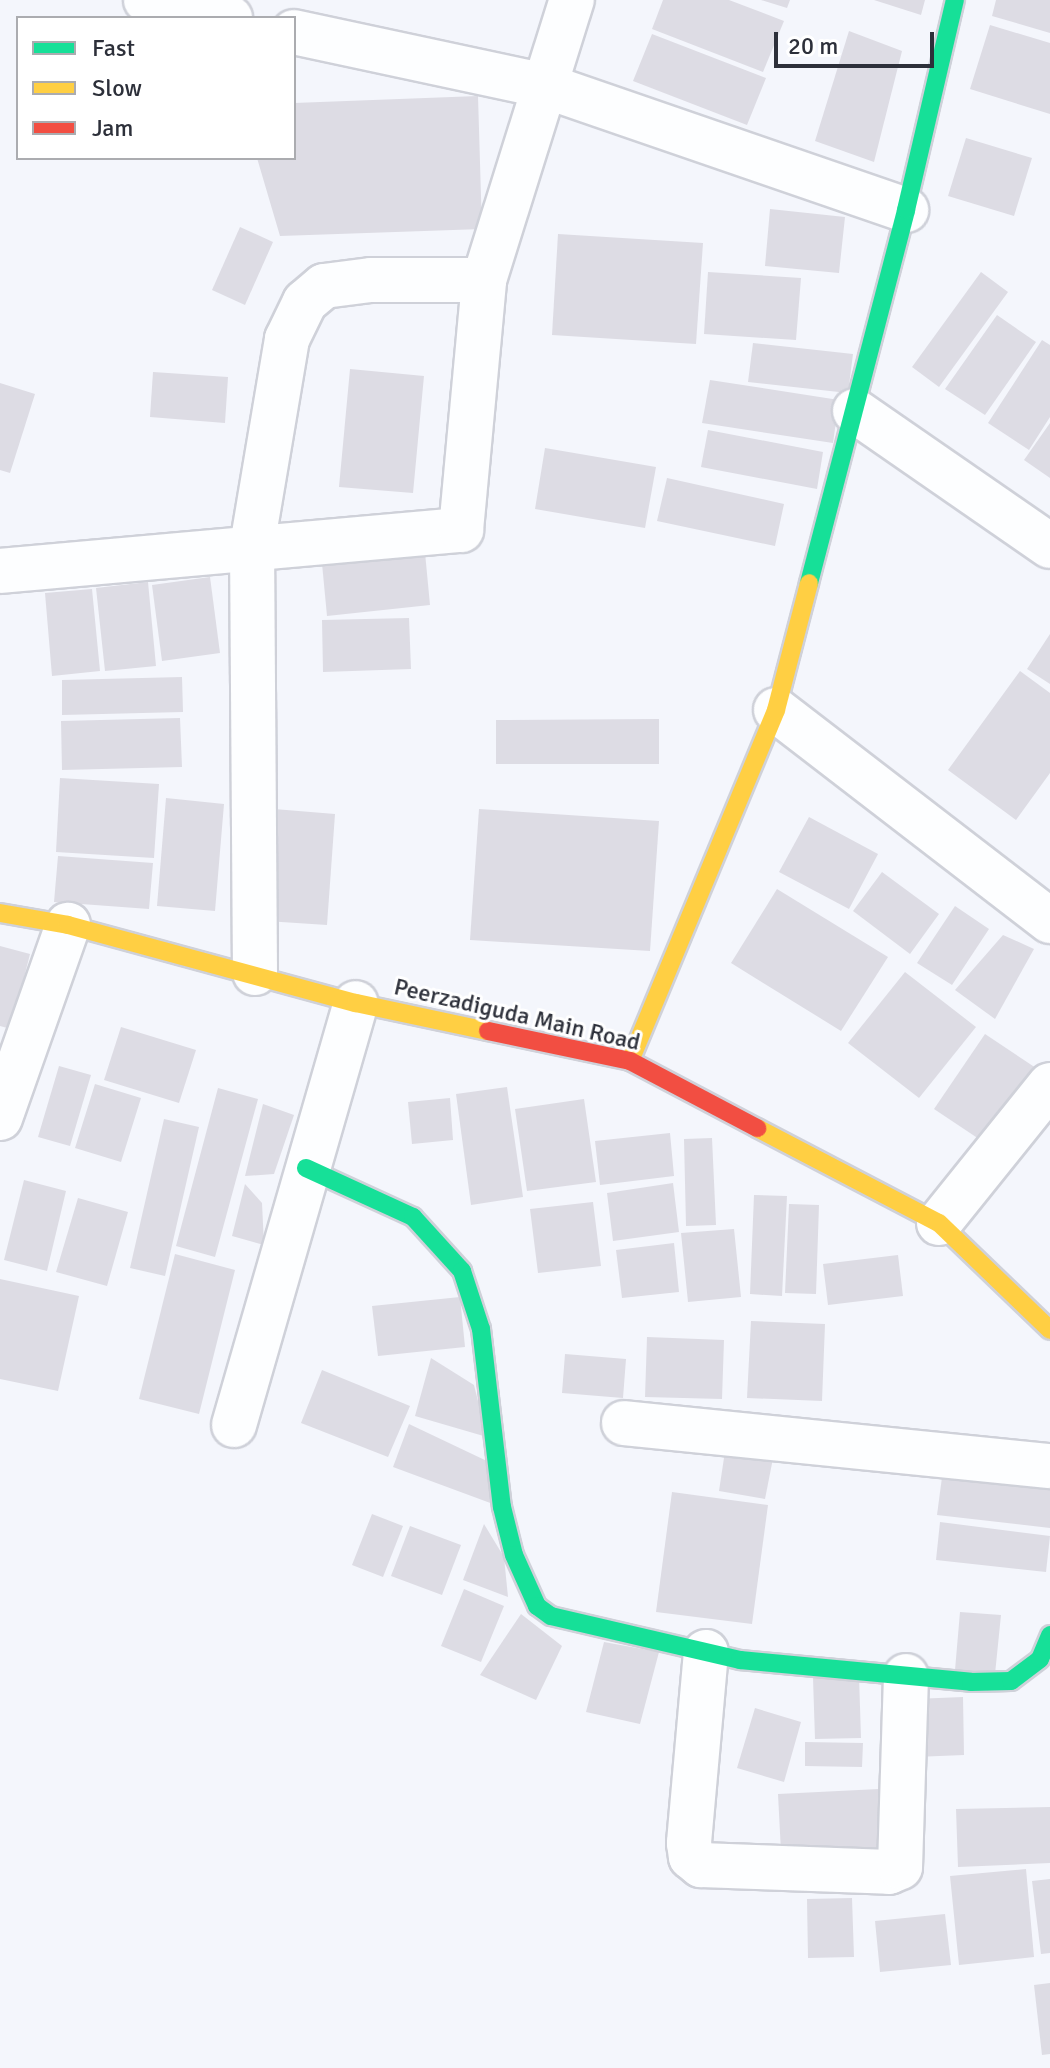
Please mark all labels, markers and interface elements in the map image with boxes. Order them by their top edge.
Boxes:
legend [16,16,296,160]
scale bar [778,16,938,66]
text: 20 m [788,31,838,61]
text: Fast [92,33,135,63]
text: Slow [92,73,142,103]
text: Jam [92,113,133,143]
street label: Peerzadiguda Main Road [391,973,643,1057]

